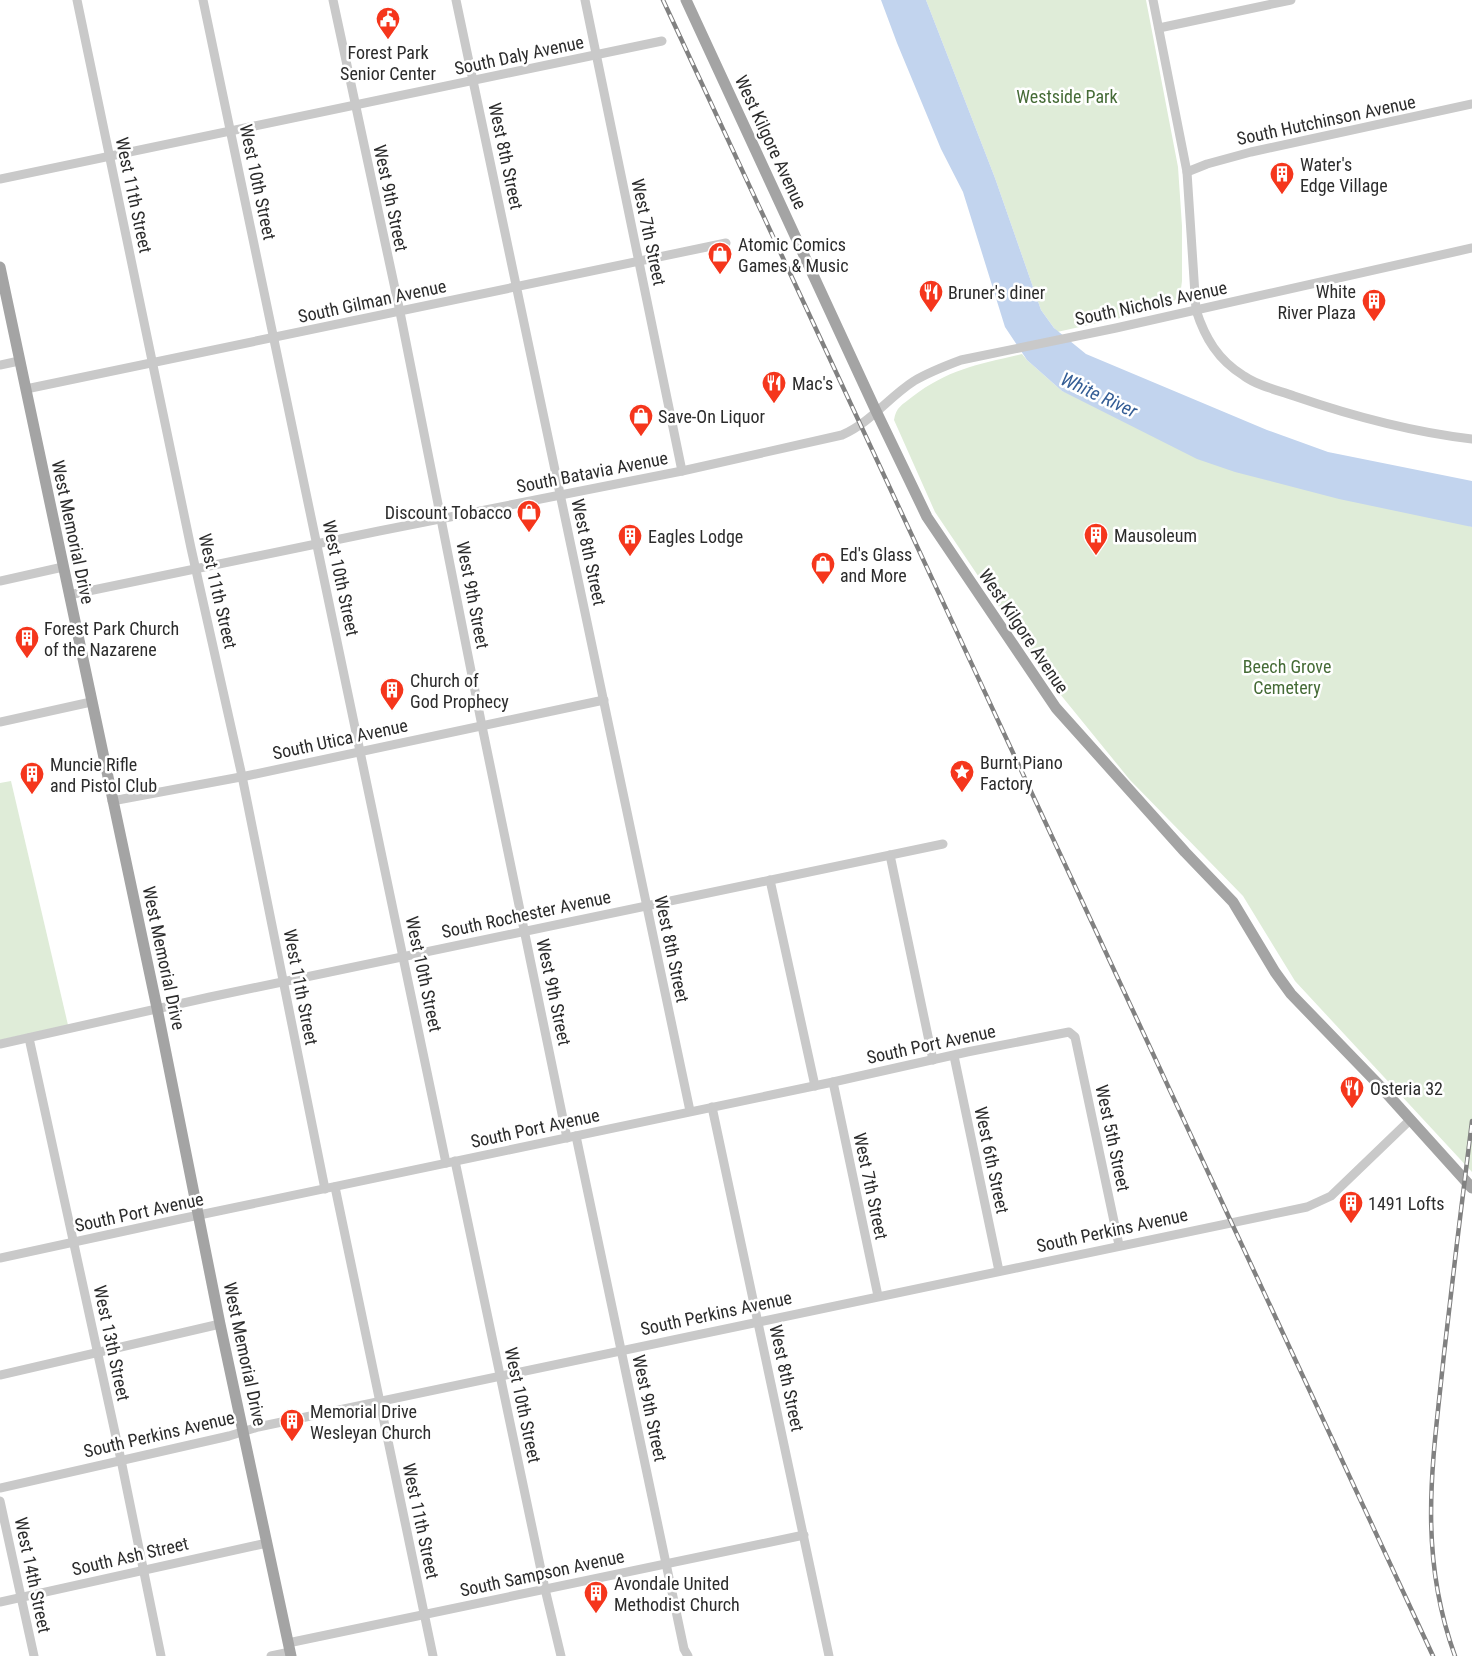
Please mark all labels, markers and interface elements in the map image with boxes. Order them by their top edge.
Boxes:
public building icon: Forest Park Senior Center [375,6,401,40]
street label: South Daly Avenue [452,31,586,79]
place label: Forest Park Senior Center [340,42,436,84]
street label: West Kilgore Avenue [731,72,811,212]
park label: Westside Park [1016,86,1118,107]
street label: South Hutchinson Avenue [1235,91,1417,149]
street label: West 8th Street [484,101,528,211]
street label: West 10th Street [235,122,281,242]
street label: West 11th Street [111,135,157,255]
street label: West 9th Street [369,143,413,253]
place label: Water's Edge Village [1300,154,1388,196]
building icon: Water's Edge Village [1269,161,1295,195]
street label: West 7th Street [627,177,671,287]
place label: Atomic Comics Games & Music [738,234,848,276]
shop icon: Atomic Comics Games & Music [707,241,733,275]
street label: South Gilman Avenue [296,275,448,327]
street label: South Nichols Avenue [1073,277,1229,329]
restaurant icon: Bruner's diner [918,279,944,313]
place label: White River Plaza [1277,281,1356,323]
place label: Bruner's diner [948,282,1046,303]
building icon: White River Plaza [1361,288,1387,322]
water label: White River [1057,367,1141,423]
restaurant icon: Mac's [761,370,787,404]
place label: Mac's [792,373,833,394]
shop icon: Save-On Liquor [628,403,654,437]
place label: Save-On Liquor [658,406,765,427]
street label: South Batavia Avenue [514,447,670,497]
street label: West Memorial Drive [47,458,99,606]
street label: West 8th Street [567,497,611,607]
shop icon: Discount Tobacco [516,499,542,533]
place label: Discount Tobacco [385,502,512,523]
street label: West 10th Street [318,518,364,638]
building icon: Mausoleum [1083,522,1109,556]
building icon: Eagles Lodge [617,523,643,557]
place label: Mausoleum [1114,525,1197,546]
place label: Eagles Lodge [648,526,743,547]
street label: West 11th Street [195,531,241,651]
street label: West 9th Street [452,540,494,650]
place label: Ed's Glass and More [840,544,912,586]
shop icon: Ed's Glass and More [810,551,836,585]
street label: West Kilgore Avenue [975,565,1073,697]
place label: Forest Park Church of the Nazarene [44,618,179,660]
building icon: Forest Park Church of the Nazarene [14,625,40,659]
park label: Beech Grove Cemetery [1243,656,1331,698]
place label: Church of God Prophecy [410,670,509,712]
building icon: Church of God Prophecy [379,677,405,711]
street label: South Utica Avenue [270,714,410,764]
place label: Burnt Piano Factory [980,752,1063,794]
place label: Muncie Rifle and Pistol Club [50,754,157,796]
place icon: Burnt Piano Factory [949,759,975,793]
building icon: Muncie Rifle and Pistol Club [19,761,45,795]
street label: West Memorial Drive [138,884,190,1032]
street label: South Rochester Avenue [439,886,613,942]
street label: West 8th Street [650,894,694,1004]
street label: West 10th Street [401,914,447,1034]
street label: West 11th Street [279,927,323,1047]
street label: West 9th Street [532,937,576,1047]
street label: South Port Avenue [865,1020,997,1068]
restaurant icon: Osteria 32 [1339,1075,1365,1109]
place label: Osteria 32 [1370,1078,1443,1099]
street label: West 5th Street [1091,1083,1135,1193]
street label: South Port Avenue [469,1104,601,1152]
street label: West 6th Street [970,1105,1014,1215]
street label: West 7th Street [849,1131,893,1241]
street label: South Port Avenue [73,1188,205,1236]
building icon: 1491 Lofts [1338,1190,1364,1224]
place label: 1491 Lofts [1368,1193,1445,1214]
street label: South Perkins Avenue [1034,1204,1190,1256]
street label: West Memorial Drive [219,1280,271,1428]
street label: West 13th Street [89,1283,135,1403]
street label: South Perkins Avenue [638,1287,794,1339]
street label: West 8th Street [765,1323,809,1433]
street label: West 10th Street [500,1345,546,1465]
street label: West 9th Street [628,1353,672,1463]
place label: Memorial Drive Wesleyan Church [310,1401,431,1443]
street label: South Perkins Avenue [82,1406,236,1462]
building icon: Memorial Drive Wesleyan Church [279,1408,305,1442]
street label: West 11th Street [398,1461,444,1581]
street label: West 14th Street [10,1515,56,1635]
street label: South Ash Street [70,1532,190,1580]
street label: South Sampson Avenue [458,1545,626,1601]
place label: Avondale United Methodist Church [614,1573,740,1615]
building icon: Avondale United Methodist Church [583,1580,609,1614]

